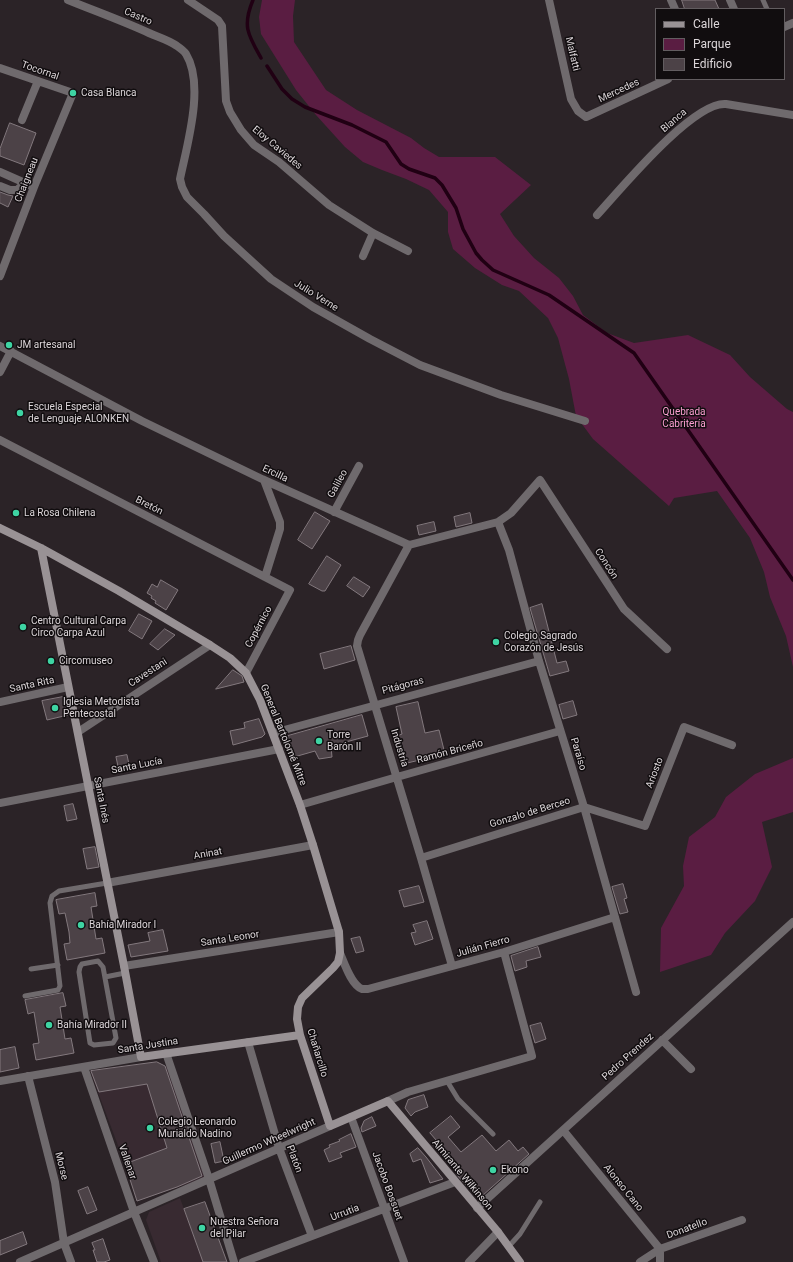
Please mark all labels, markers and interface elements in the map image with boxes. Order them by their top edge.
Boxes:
street label: Castro [122,6,154,28]
legend [655,8,785,80]
text: Calle [693,17,720,31]
street label: Malfatti [562,36,582,72]
text: Parque [693,37,731,51]
text: Edificio [693,57,732,71]
street label: Tocornal [20,59,60,83]
street label: Mercedes [597,76,641,106]
place label: Casa Blanca [81,87,136,99]
marker: Casa Blanca [68,88,78,98]
street label: Blanca [659,107,689,135]
street label: Eloy Caviedes [250,124,304,172]
street label: Chaigneau [13,156,41,204]
street label: Julio Verne [292,278,340,314]
place label: JM artesanal [17,339,75,351]
marker: JM artesanal [4,340,14,350]
place label: Escuela Especial de Lenguaje ALONKEN [28,401,129,424]
park label: Quebrada Cabritería [662,406,706,430]
marker: Escuela Especial de Lenguaje ALONKEN [15,408,25,418]
street label: Ercilla [260,463,290,485]
street label: Galileo [325,468,351,500]
street label: Bretón [133,494,165,518]
place label: La Rosa Chilena [24,507,95,519]
marker: La Rosa Chilena [11,508,21,518]
street label: Concón [592,546,620,582]
street label: Copérnico [243,604,275,650]
place label: Centro Cultural Carpa Circo Carpa Azul [31,615,126,638]
marker: Centro Cultural Carpa Circo Carpa Azul [18,622,28,632]
place label: Colegio Sagrado Corazón de Jesús [504,630,584,654]
marker: Colegio Sagrado Corazón de Jesús [491,637,501,647]
place label: Circomuseo [59,655,113,667]
marker: Circomuseo [46,656,56,666]
street label: Cavestani [126,656,170,690]
street label: Santa Rita [9,674,55,696]
street label: Pitágoras [381,675,425,697]
street label: General Bartolomé Mitre [257,683,309,787]
place label: Iglesia Metodista Pentecostal [63,696,139,720]
marker: Iglesia Metodista Pentecostal [50,703,60,713]
street label: Industria [388,728,410,768]
place label: Torre Barón II [327,729,361,752]
marker: Torre Barón II [314,736,324,746]
street label: Paraíso [567,736,589,772]
street label: Ramón Briceño [416,737,484,767]
street label: Santa Lucía [110,755,164,777]
street label: Ariosto [644,756,666,790]
street label: Santa Inés [91,776,111,824]
street label: Gonzalo de Berceo [488,795,572,831]
street label: Aninat [193,846,223,862]
place label: Bahía Mirador I [89,919,156,931]
marker: Bahía Mirador I [76,920,86,930]
street label: Santa Leonor [200,928,260,950]
street label: Julián Fierro [455,934,511,960]
place label: Bahía Mirador II [57,1019,127,1031]
marker: Bahía Mirador II [44,1020,54,1030]
street label: Chañarcillo [304,1027,330,1079]
street label: Pedro Prendez [600,1031,656,1083]
street label: Santa Justina [117,1035,179,1057]
place label: Colegio Leonardo Murialdo Nadino [158,1116,236,1140]
street label: Guillermo Wheelwright [221,1116,317,1168]
marker: Colegio Leonardo Murialdo Nadino [145,1123,155,1133]
street label: Almirante Wilkinson [429,1137,495,1213]
street label: Vallenar [115,1143,139,1181]
street label: Platón [283,1144,305,1174]
street label: Jacobo Bossuet [369,1150,405,1222]
street label: Morse [52,1151,70,1181]
street label: Alonso Cano [600,1162,646,1214]
place label: Ekono [501,1164,529,1176]
marker: Ekono [488,1165,498,1175]
street label: Urrutia [329,1202,361,1224]
place label: Nuestra Señora del Pilar [210,1216,279,1240]
street label: Donatello [665,1216,709,1242]
marker: Nuestra Señora del Pilar [197,1223,207,1233]

